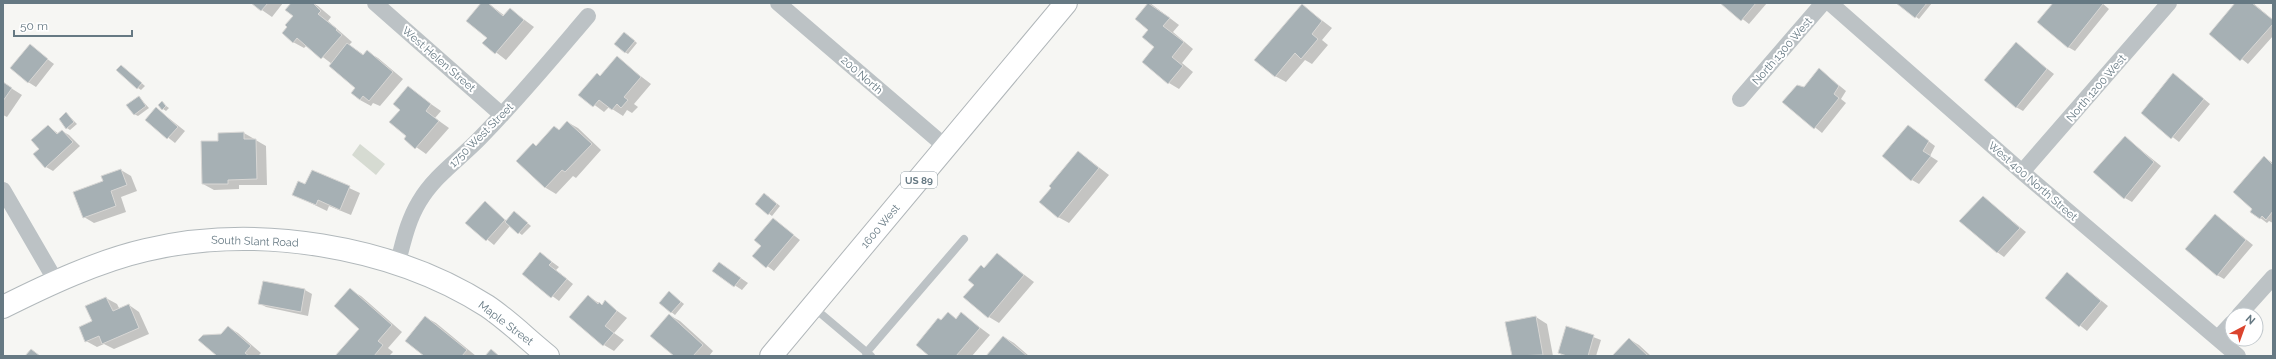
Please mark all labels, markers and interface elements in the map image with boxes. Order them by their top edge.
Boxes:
scale bar [14,12,132,38]
street label: North 1300 West [1750,15,1815,87]
text: 50 m [20,19,48,33]
street label: West Helen Street [399,24,478,95]
street label: North 1200 West [2064,52,2129,124]
street label: 200 North [838,54,885,97]
street label: 1750 West Street [447,100,516,170]
street label: West 400 North Street [1986,139,2080,224]
road number: US 89 [901,172,937,188]
street label: 1600 West [858,201,903,251]
street label: South Slant Road [211,233,299,250]
street label: Maple Street [476,299,536,348]
north arrow [2224,307,2264,347]
text: N [2243,312,2258,327]

